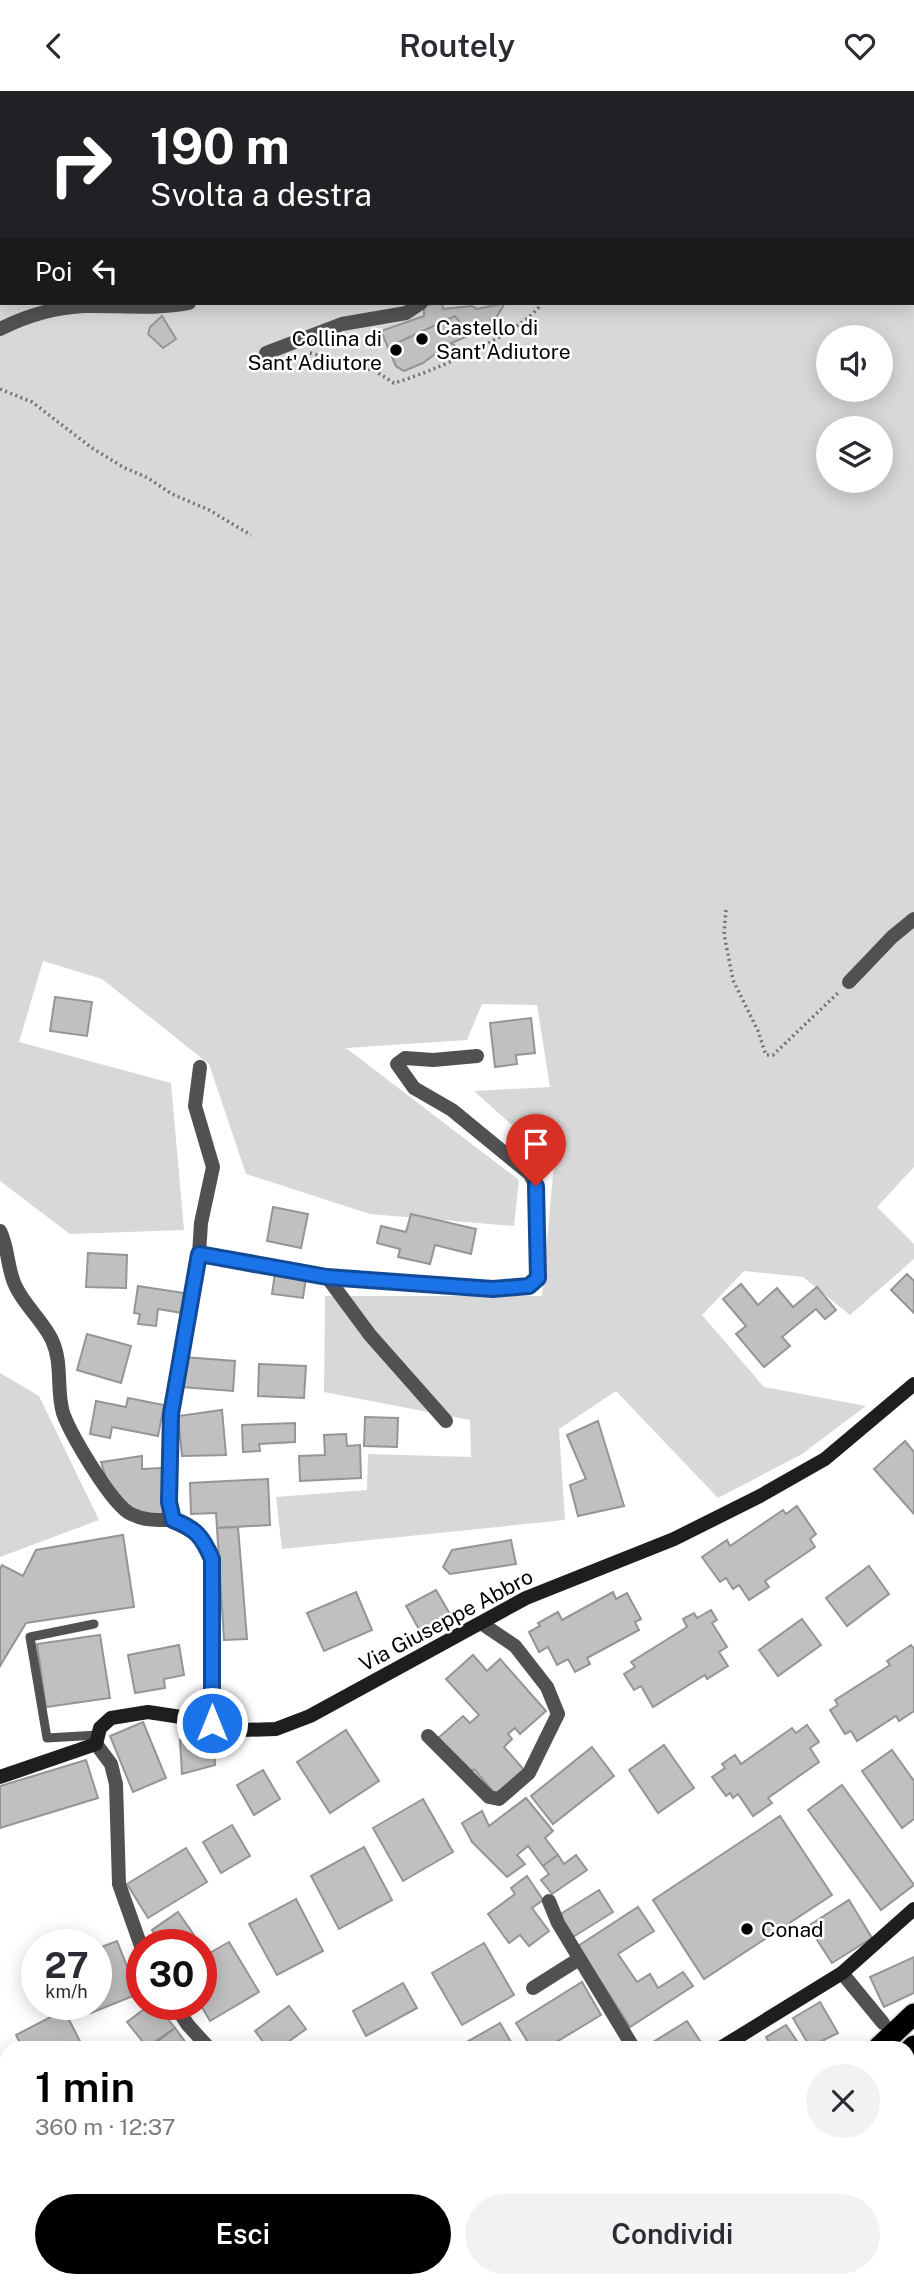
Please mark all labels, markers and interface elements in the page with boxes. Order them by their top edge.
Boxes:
icon: back [35,27,73,65]
text: Routely [399,27,515,64]
icon: heart [841,27,879,65]
text: 190 m [150,117,290,175]
icon: right [35,119,126,210]
text: Svolta a destra [150,176,372,213]
icon: left [86,252,124,290]
text: Poi [35,256,72,287]
place label: Castello di Sant'Adiutore [436,315,571,364]
map controls [816,325,893,493]
button: sound [816,325,893,402]
place label: Collina di Sant'Adiutore [247,326,382,375]
marker: Castello di Sant'Adiutore [414,331,430,347]
marker: Collina di Sant'Adiutore [388,342,404,358]
button: layers [816,416,893,493]
pin [506,1114,566,1186]
icon: arrive [517,1125,555,1163]
street label: Via Giuseppe Abbro [355,1564,537,1676]
position arrow [175,1686,249,1760]
place label: Conad [761,1917,824,1942]
marker: Conad [739,1921,755,1937]
speed limit sign: 30 [126,1929,217,2020]
text: 27 [44,1945,89,1986]
text: km/h [45,1981,88,2002]
text: 1 min [35,2062,135,2111]
button: close [806,2064,880,2138]
text: 360 m · 12:37 [35,2113,176,2140]
button: Esci [35,2194,451,2274]
button: Condividi [465,2194,880,2274]

